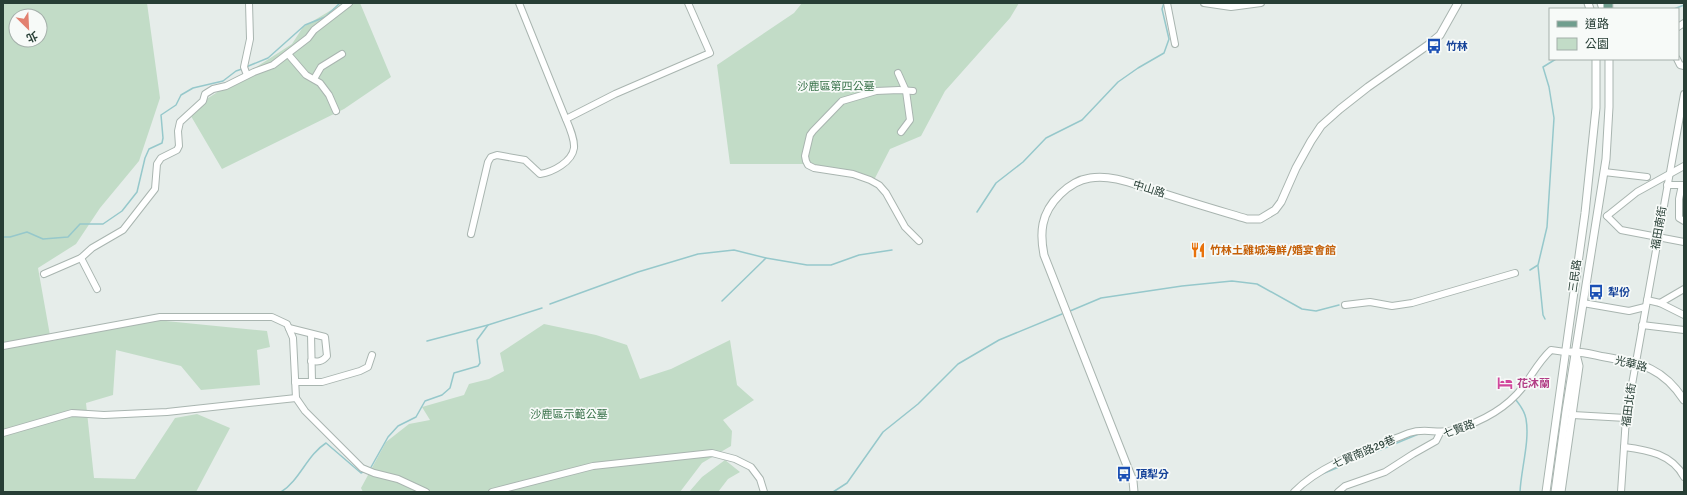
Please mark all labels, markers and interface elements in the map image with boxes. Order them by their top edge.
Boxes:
north arrow [8,8,48,48]
legend [1549,8,1679,60]
text: 道路 [1585,17,1609,32]
text: 北 [24,29,40,45]
bus stop icon: 竹林 [1425,37,1443,55]
text: 公園 [1585,37,1609,52]
place label: 竹林 [1446,40,1468,53]
park label: 沙鹿區第四公墓 [798,80,875,93]
street label: 中山路 [1131,178,1167,200]
street label: 福田南街 [1649,205,1669,251]
restaurant icon: 竹林土雞城海鮮/婚宴會館 [1189,241,1207,259]
place label: 竹林土雞城海鮮/婚宴會館 [1210,244,1336,257]
street label: 三民路 [1566,259,1584,293]
bus stop icon: 犁份 [1587,283,1605,301]
place label: 犁份 [1608,286,1630,299]
street label: 光華路 [1613,354,1649,374]
hotel icon: 花沐蘭 [1496,374,1514,392]
place label: 花沐蘭 [1517,377,1550,390]
street label: 福田北街 [1620,382,1638,428]
park label: 沙鹿區示範公墓 [531,408,608,421]
street label: 七賢路 [1441,417,1477,441]
street label: 七賢南路29巷 [1331,433,1397,471]
bus stop icon: 頂犁分 [1115,465,1133,483]
place label: 頂犁分 [1136,468,1169,481]

